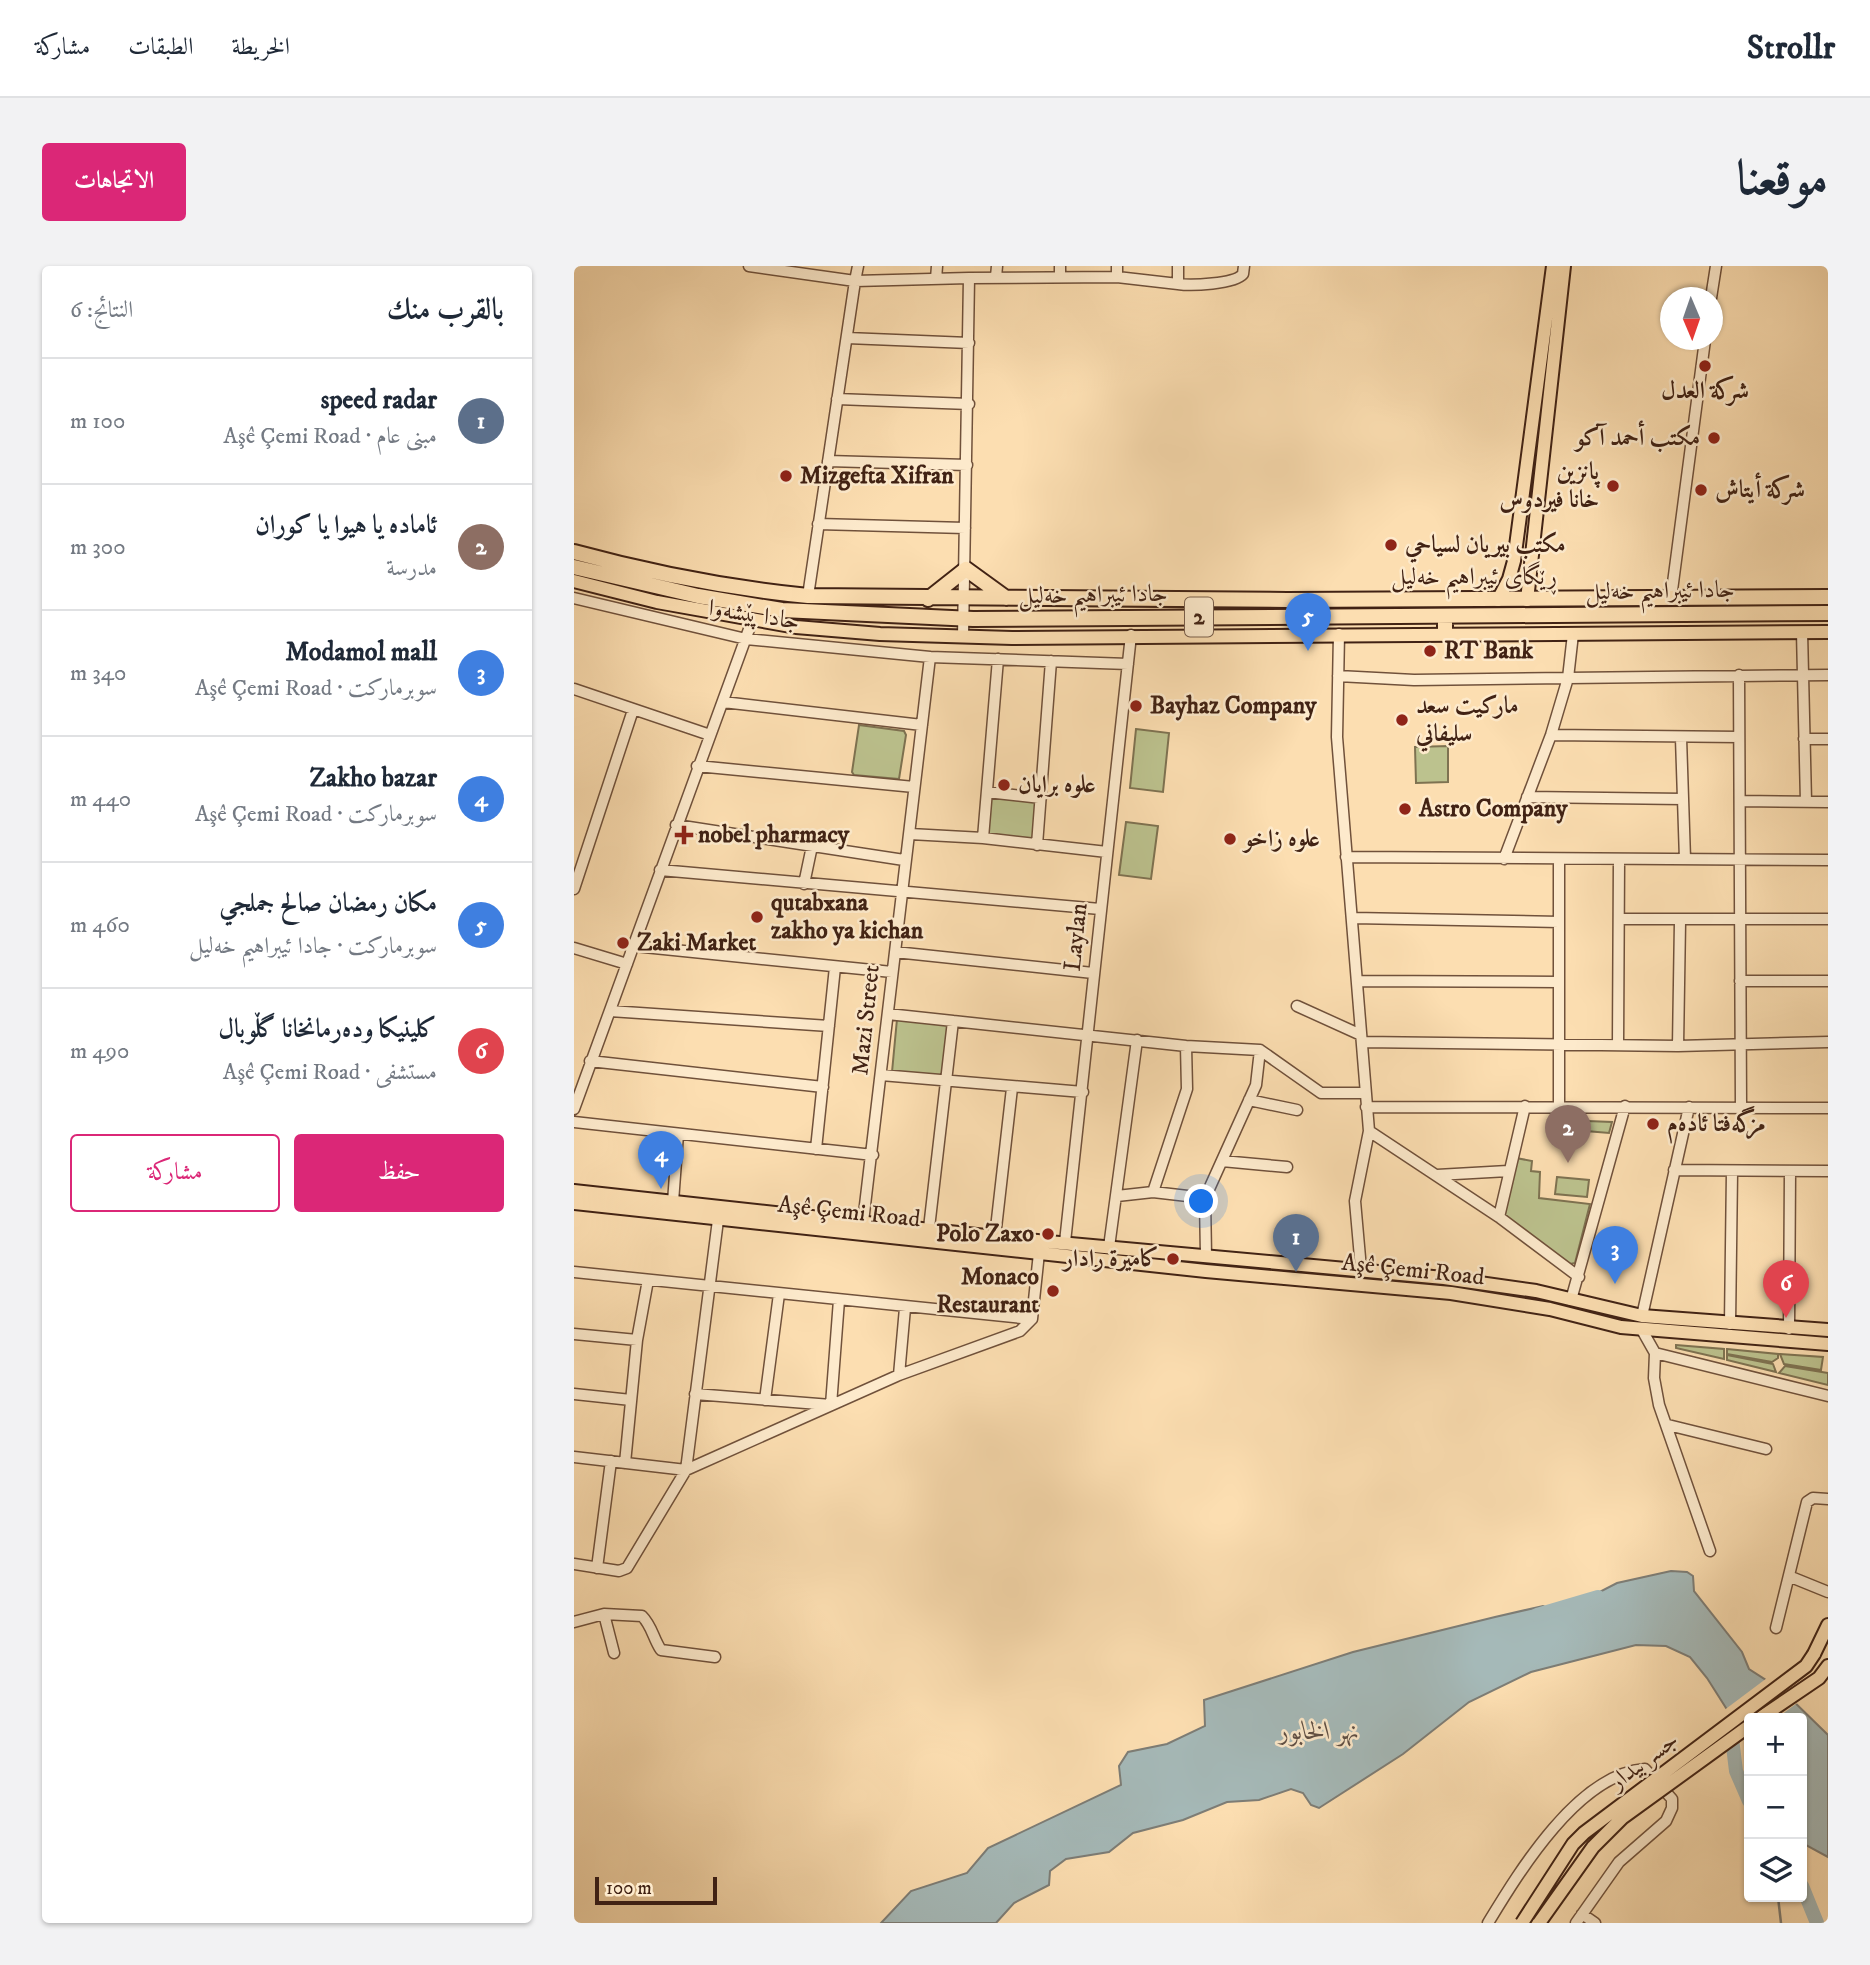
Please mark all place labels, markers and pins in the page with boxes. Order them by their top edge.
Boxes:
marker: شركة العدل [1697,358,1713,374]
place label: شركة العدل [1661,375,1749,406]
place label: مكتب أحمد آكو [1572,420,1700,453]
marker: مكتب أحمد آكو [1706,430,1722,446]
place label: پانزين خانا فيردوس [1499,457,1600,515]
place label: Mizgefta Xifran [800,461,954,491]
marker: Mizgefta Xifran [778,468,794,484]
place label: شركة أيتاش [1715,472,1805,505]
marker: پانزين خانا فيردوس [1605,478,1621,494]
marker: شركة أيتاش [1693,482,1709,498]
place label: مكتب بيريان لسياحي [1404,530,1566,563]
marker: مكتب بيريان لسياحي [1383,537,1399,553]
pin: 5 [1285,593,1331,651]
place label: RT Bank [1444,636,1534,666]
marker: RT Bank [1422,643,1438,659]
place label: Bayhaz Company [1150,691,1317,721]
place label: ماركيت سعد سليفاني [1415,691,1519,752]
marker: Bayhaz Company [1128,698,1144,714]
marker: ماركيت سعد سليفاني [1394,712,1410,728]
place label: علوه برايان [1018,770,1096,800]
marker: علوه برايان [996,777,1012,793]
place label: Astro Company [1418,794,1568,824]
marker: Astro Company [1397,801,1413,817]
place label: nobel pharmacy [698,820,850,850]
place label: علوه زاخو [1241,824,1320,854]
marker: nobel pharmacy [676,827,692,843]
marker: علوه زاخو [1222,831,1238,847]
place label: qutabxana zakho ya kichan [771,888,924,946]
marker: qutabxana zakho ya kichan [749,909,765,925]
place label: Zaki Market [637,928,756,958]
marker: Zaki Market [615,935,631,951]
pin: 2 [1545,1105,1591,1163]
place label: مزگەفتا ئادەم [1667,1105,1766,1144]
marker: مزگەفتا ئادەم [1645,1116,1661,1132]
pin: 4 [638,1131,684,1189]
pin: 1 [1273,1214,1319,1272]
place label: Polo Zaxo [936,1219,1034,1249]
marker: Polo Zaxo [1040,1226,1056,1242]
pin: 3 [1592,1226,1638,1284]
place label: كاميرة رادار [1061,1244,1159,1274]
marker: كاميرة رادار [1165,1251,1181,1267]
pin: 6 [1763,1260,1809,1318]
place label: Monaco Restaurant [937,1262,1039,1320]
marker: Monaco Restaurant [1045,1283,1061,1299]

